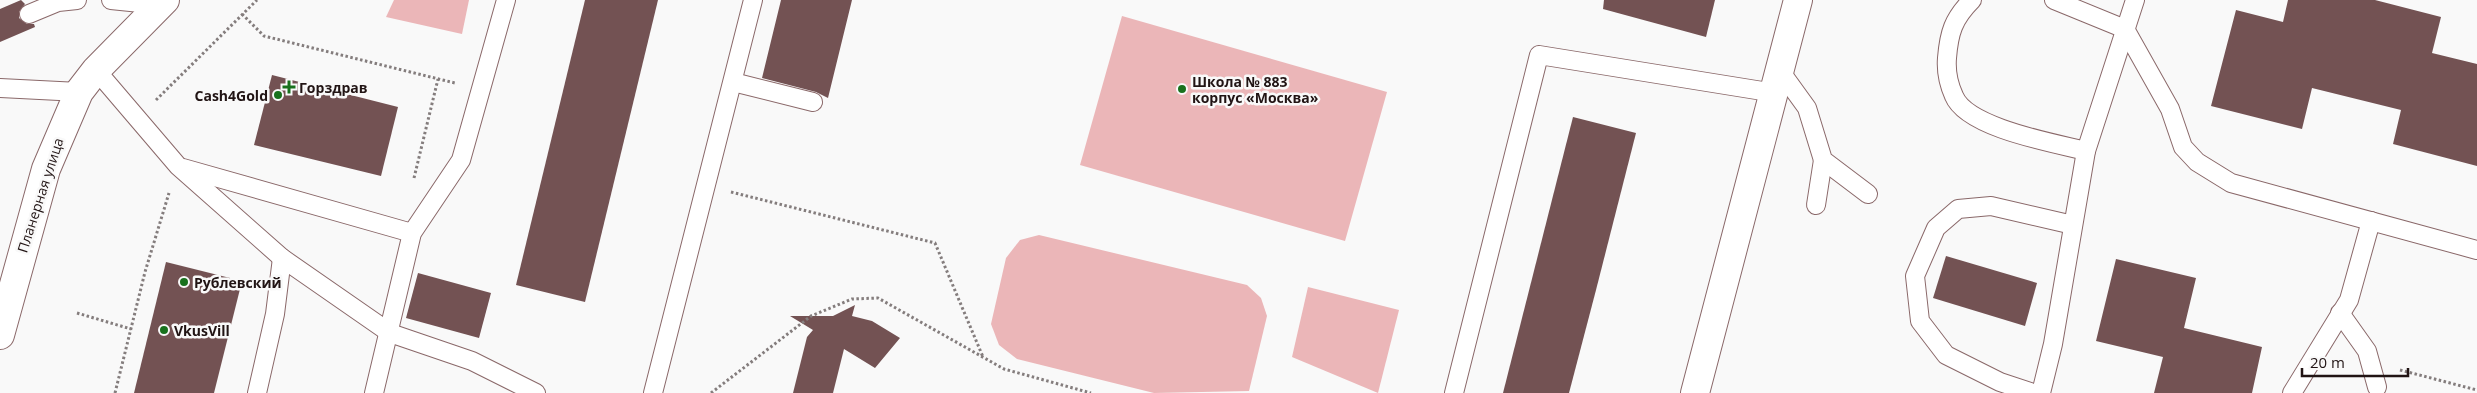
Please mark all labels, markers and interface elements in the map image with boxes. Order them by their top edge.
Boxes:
place label: Школа № 883 корпус «Москва» [1192,72,1319,107]
place label: Горздрав [299,78,368,97]
marker: Горздрав [283,81,295,93]
marker: Школа № 883 корпус «Москва» [1176,83,1188,95]
place label: Cash4Gold [195,86,268,105]
marker: Cash4Gold [272,89,284,101]
street label: Планерная улица [12,135,68,255]
place label: Рублевский [194,273,282,292]
marker: Рублевский [178,276,190,288]
place label: VkusVill [174,321,230,340]
marker: VkusVill [158,324,170,336]
scale bar [2302,346,2408,378]
text: 20 m [2310,352,2345,372]

